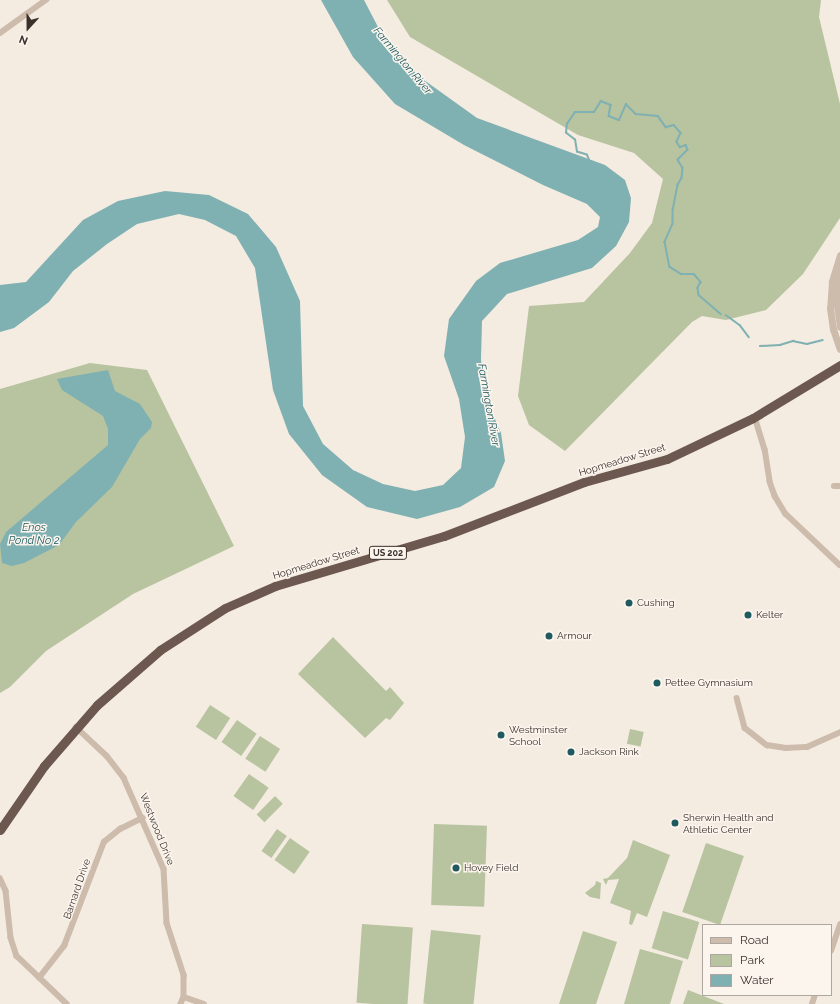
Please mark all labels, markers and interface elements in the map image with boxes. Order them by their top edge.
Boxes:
north arrow [8,8,48,48]
water label: Farmington River [370,25,434,97]
text: N [17,32,30,47]
water label: Farmington River [474,363,502,447]
street label: Hopmeadow Street [577,441,667,479]
water label: Enos Pond No 2 [9,522,59,548]
street label: Hopmeadow Street [271,544,361,582]
road number: US 202 [368,546,408,560]
place label: Cushing [637,597,675,609]
marker: Cushing [624,598,634,608]
place label: Kelter [756,609,783,621]
marker: Kelter [743,610,753,620]
place label: Armour [557,630,592,642]
marker: Armour [544,631,554,641]
place label: Pettee Gymnasium [665,677,753,689]
marker: Pettee Gymnasium [652,678,662,688]
place label: Westminster School [509,723,568,746]
marker: Westminster School [496,730,506,740]
place label: Jackson Rink [579,746,639,758]
marker: Jackson Rink [566,747,576,757]
street label: Westwood Drive [137,791,177,867]
place label: Sherwin Health and Athletic Center [683,811,774,834]
marker: Sherwin Health and Athletic Center [670,818,680,828]
street label: Barnard Drive [61,857,93,921]
place label: Hovey Field [464,862,519,874]
marker: Hovey Field [451,863,461,873]
legend [702,924,832,996]
text: Road [740,933,769,947]
text: Park [740,953,765,967]
text: Water [740,973,774,987]

